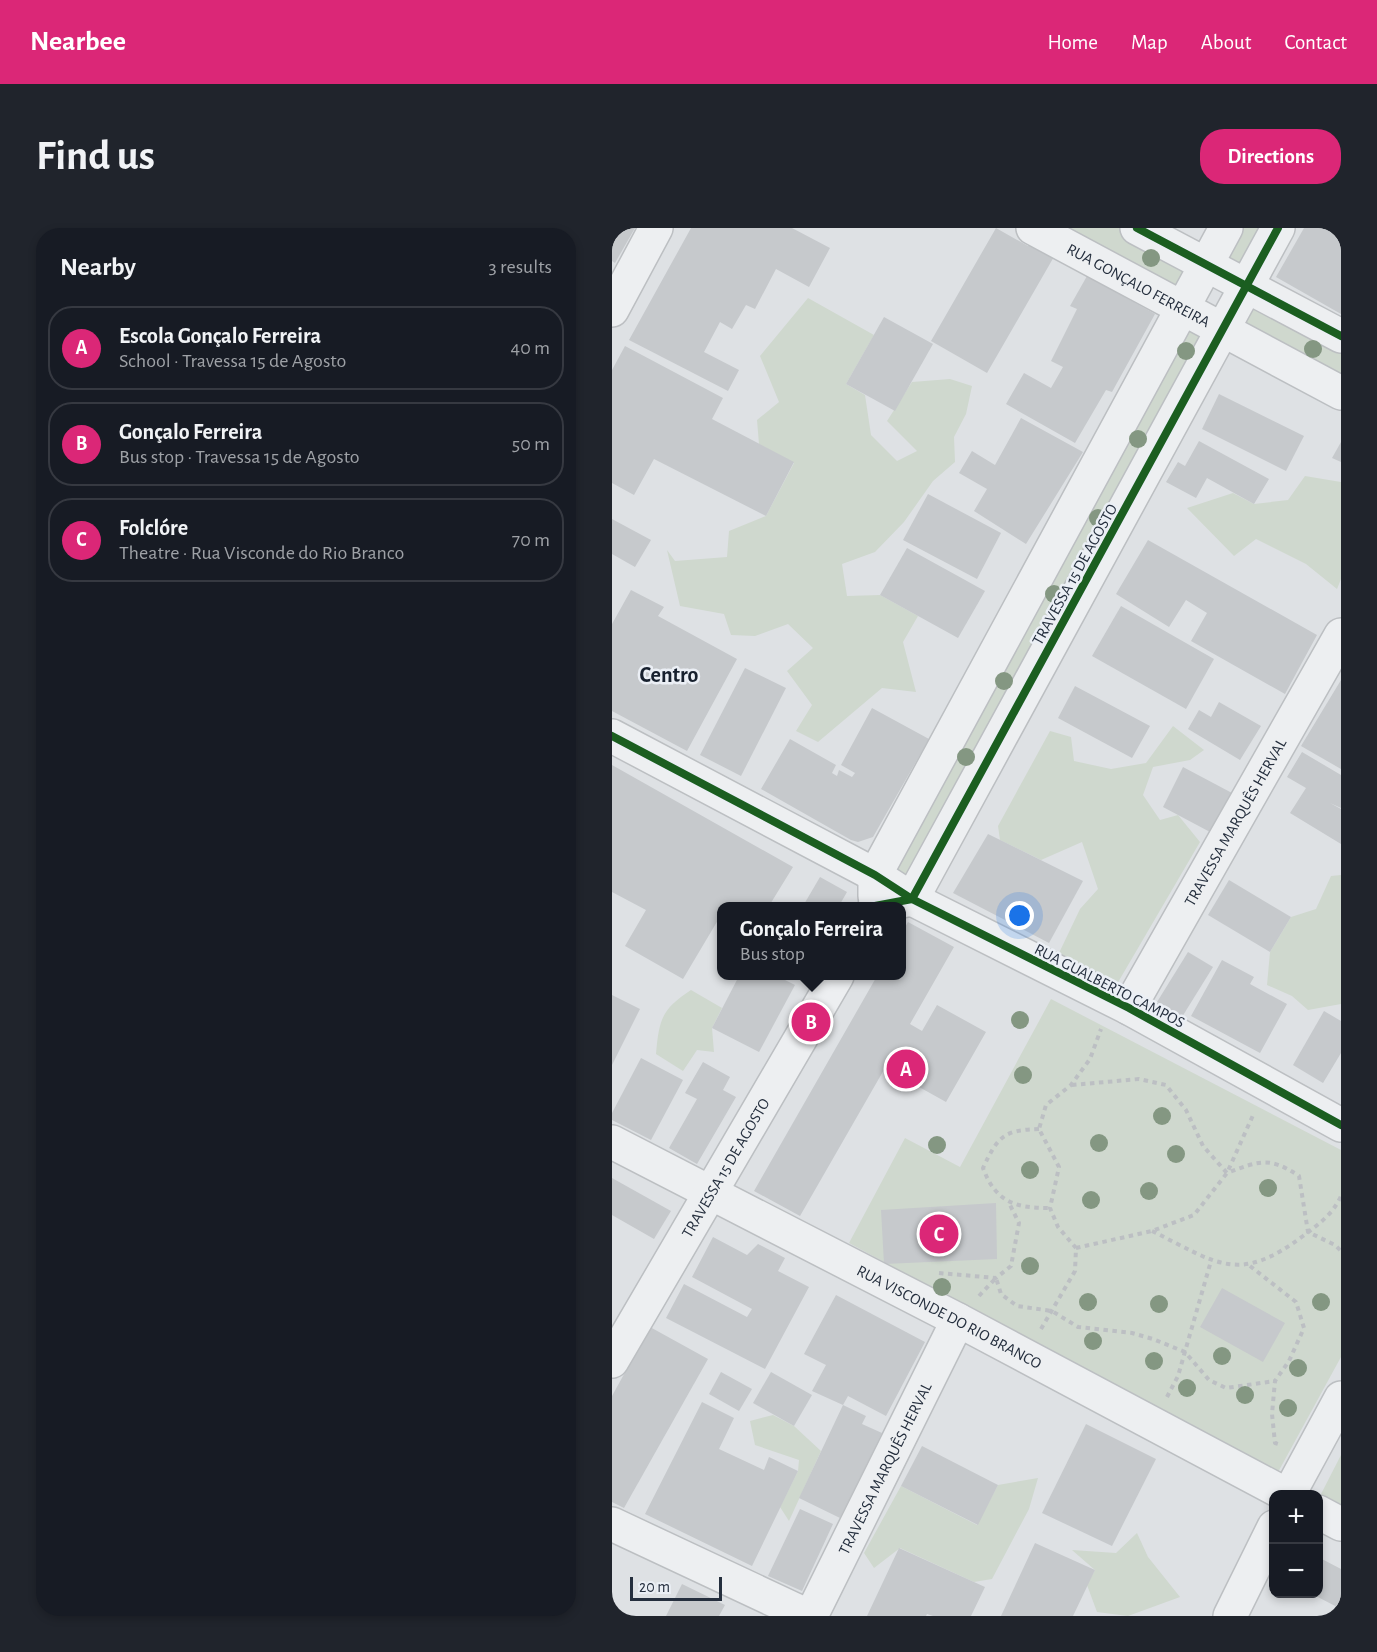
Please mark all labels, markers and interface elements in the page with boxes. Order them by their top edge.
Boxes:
text: Nearbee [30,28,126,56]
text: Home [1047,32,1098,53]
text: Map [1131,32,1168,53]
text: About [1201,32,1251,53]
text: Contact [1284,32,1347,53]
button: Directions [1200,129,1341,184]
text: Find us [36,135,155,177]
street label: RUA GONÇALO FERREIRA [1064,241,1212,330]
text: Nearby [60,254,136,280]
text: 3 results [488,257,552,277]
text: Escola Gonçalo Ferreira [119,325,321,347]
text: A [76,338,88,358]
text: 40 m [511,338,550,358]
text: School · Travessa 15 de Agosto [119,351,346,371]
text: Gonçalo Ferreira [119,421,262,443]
text: B [76,434,87,454]
text: 50 m [512,434,550,454]
text: Bus stop · Travessa 15 de Agosto [119,447,360,467]
street label: TRAVESSA 15 DE AGOSTO [1030,501,1120,648]
text: Folclóre [119,517,188,539]
text: C [76,530,87,550]
text: 70 m [512,530,550,550]
text: Theatre · Rua Visconde do Rio Branco [119,543,404,563]
district label: Centro [639,664,699,686]
street label: TRAVESSA MARQUÊS HERVAL [1182,736,1290,909]
your location [1005,901,1034,930]
popup [717,902,906,980]
text: Gonçalo Ferreira [740,918,883,940]
street label: RUA GUALBERTO CAMPOS [1032,941,1187,1031]
text: Bus stop [740,944,805,964]
pin: B [792,1000,830,1044]
pin: A [886,1046,926,1092]
street label: TRAVESSA 15 DE AGOSTO [679,1096,773,1241]
pin: C [920,1212,958,1256]
street label: RUA VISCONDE DO RIO BRANCO [854,1262,1044,1372]
street label: TRAVESSA MARQUÊS HERVAL [836,1380,935,1557]
map controls [1269,1490,1323,1598]
button: + [1269,1490,1323,1544]
button: − [1269,1544,1323,1598]
scale bar [630,1574,722,1602]
text: 20 m [639,1579,670,1595]

